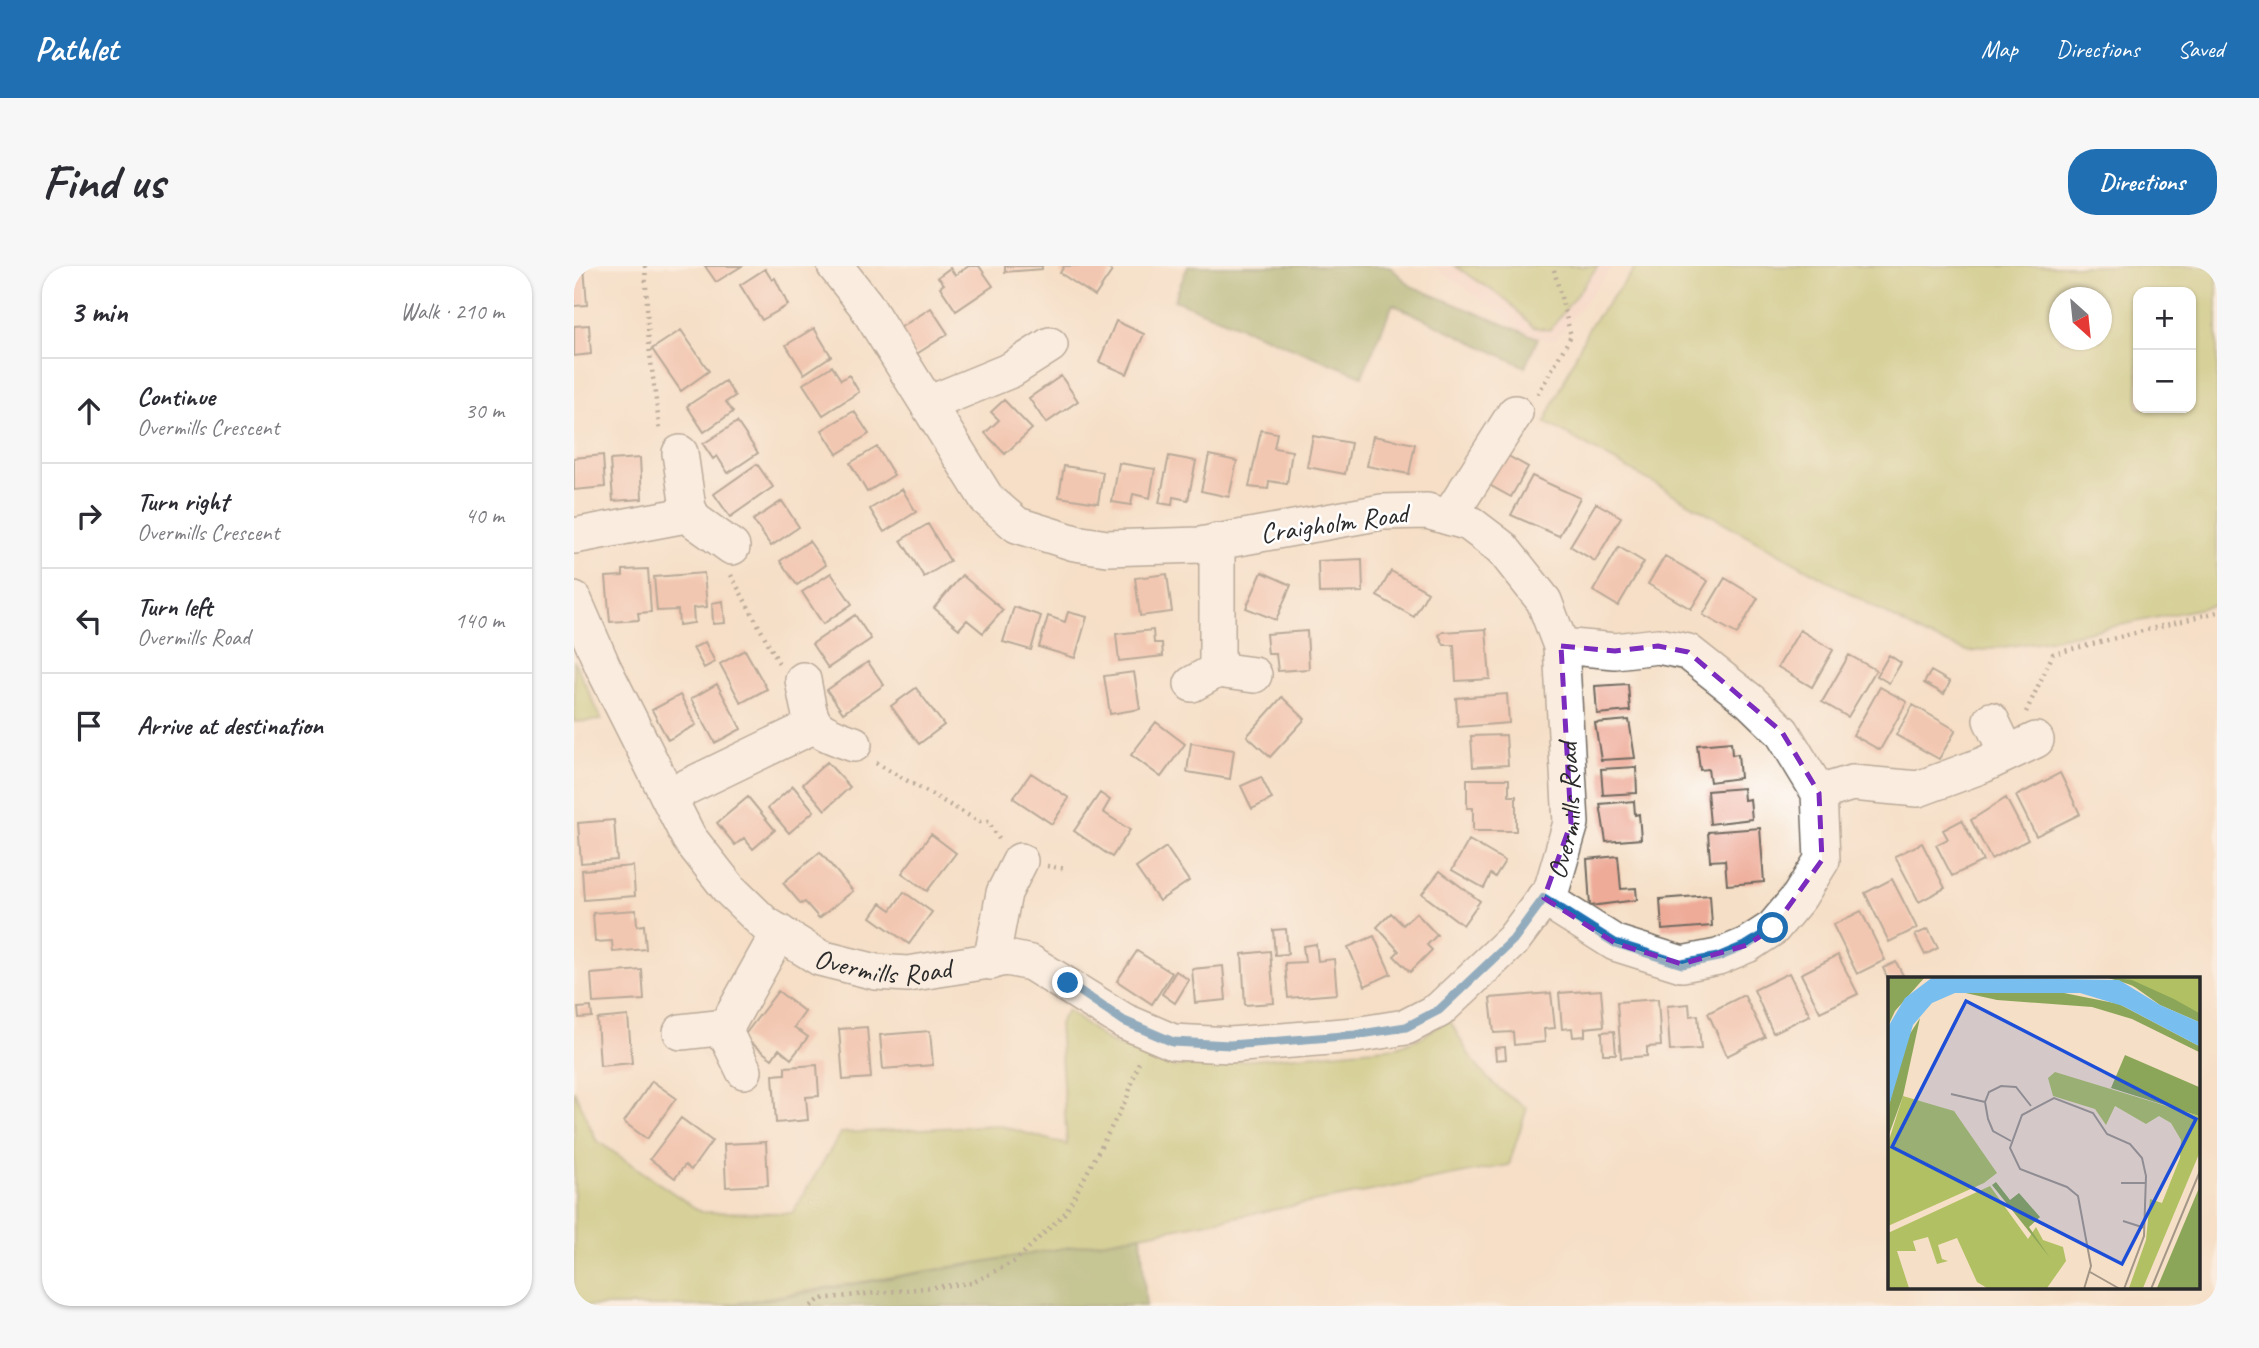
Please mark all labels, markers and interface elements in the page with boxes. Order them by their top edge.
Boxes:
text: Pathlet [35,28,118,70]
text: Map [1981,34,2018,64]
text: Directions [2056,34,2139,64]
text: Saved [2177,34,2224,64]
button: Directions [2068,149,2217,215]
text: Find us [42,151,164,213]
north arrow [2049,287,2112,350]
map controls [2133,287,2196,413]
button: + [2133,287,2196,350]
text: 3 min [70,293,127,331]
text: Walk · 210 m [400,297,504,326]
button: − [2133,350,2196,413]
text: Continue [137,380,215,413]
icon: ahead [70,392,108,430]
text: 30 m [465,396,504,425]
text: Overmills Crescent [137,413,279,442]
text: Turn right [137,485,228,518]
street label: Craigholm Road [1258,495,1414,551]
icon: right [70,497,108,535]
text: 40 m [465,501,504,530]
text: Overmills Crescent [137,518,279,547]
text: Turn left [137,590,212,623]
icon: left [70,602,108,640]
text: 140 m [455,606,504,635]
text: Overmills Road [137,623,250,652]
icon: arrive [70,707,108,745]
text: Arrive at destination [137,709,323,742]
street label: Overmills Road [1538,738,1589,883]
route start [1757,912,1788,943]
street label: Overmills Road [811,940,957,992]
route end [1052,967,1083,998]
inset map [1888,977,2200,1289]

